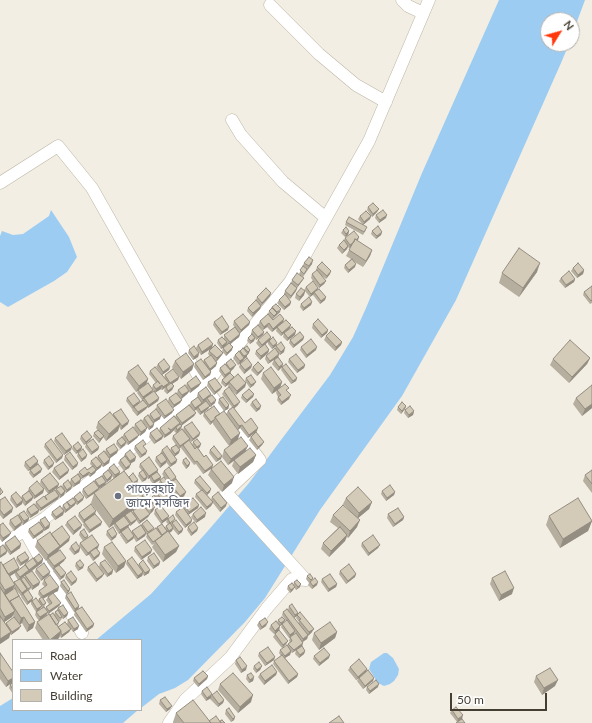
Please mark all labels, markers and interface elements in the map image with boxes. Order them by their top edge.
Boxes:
north arrow [540,12,580,52]
text: N [561,18,577,32]
place label: পাড়েরহাট জামে মসজিদ [126,482,189,510]
marker: পাড়েরহাট জামে মসজিদ [113,491,123,501]
legend [12,639,142,711]
text: Road [50,648,77,663]
text: Water [50,668,83,683]
scale bar [452,685,549,711]
text: Building [50,688,93,703]
text: 50 m [457,692,484,707]

